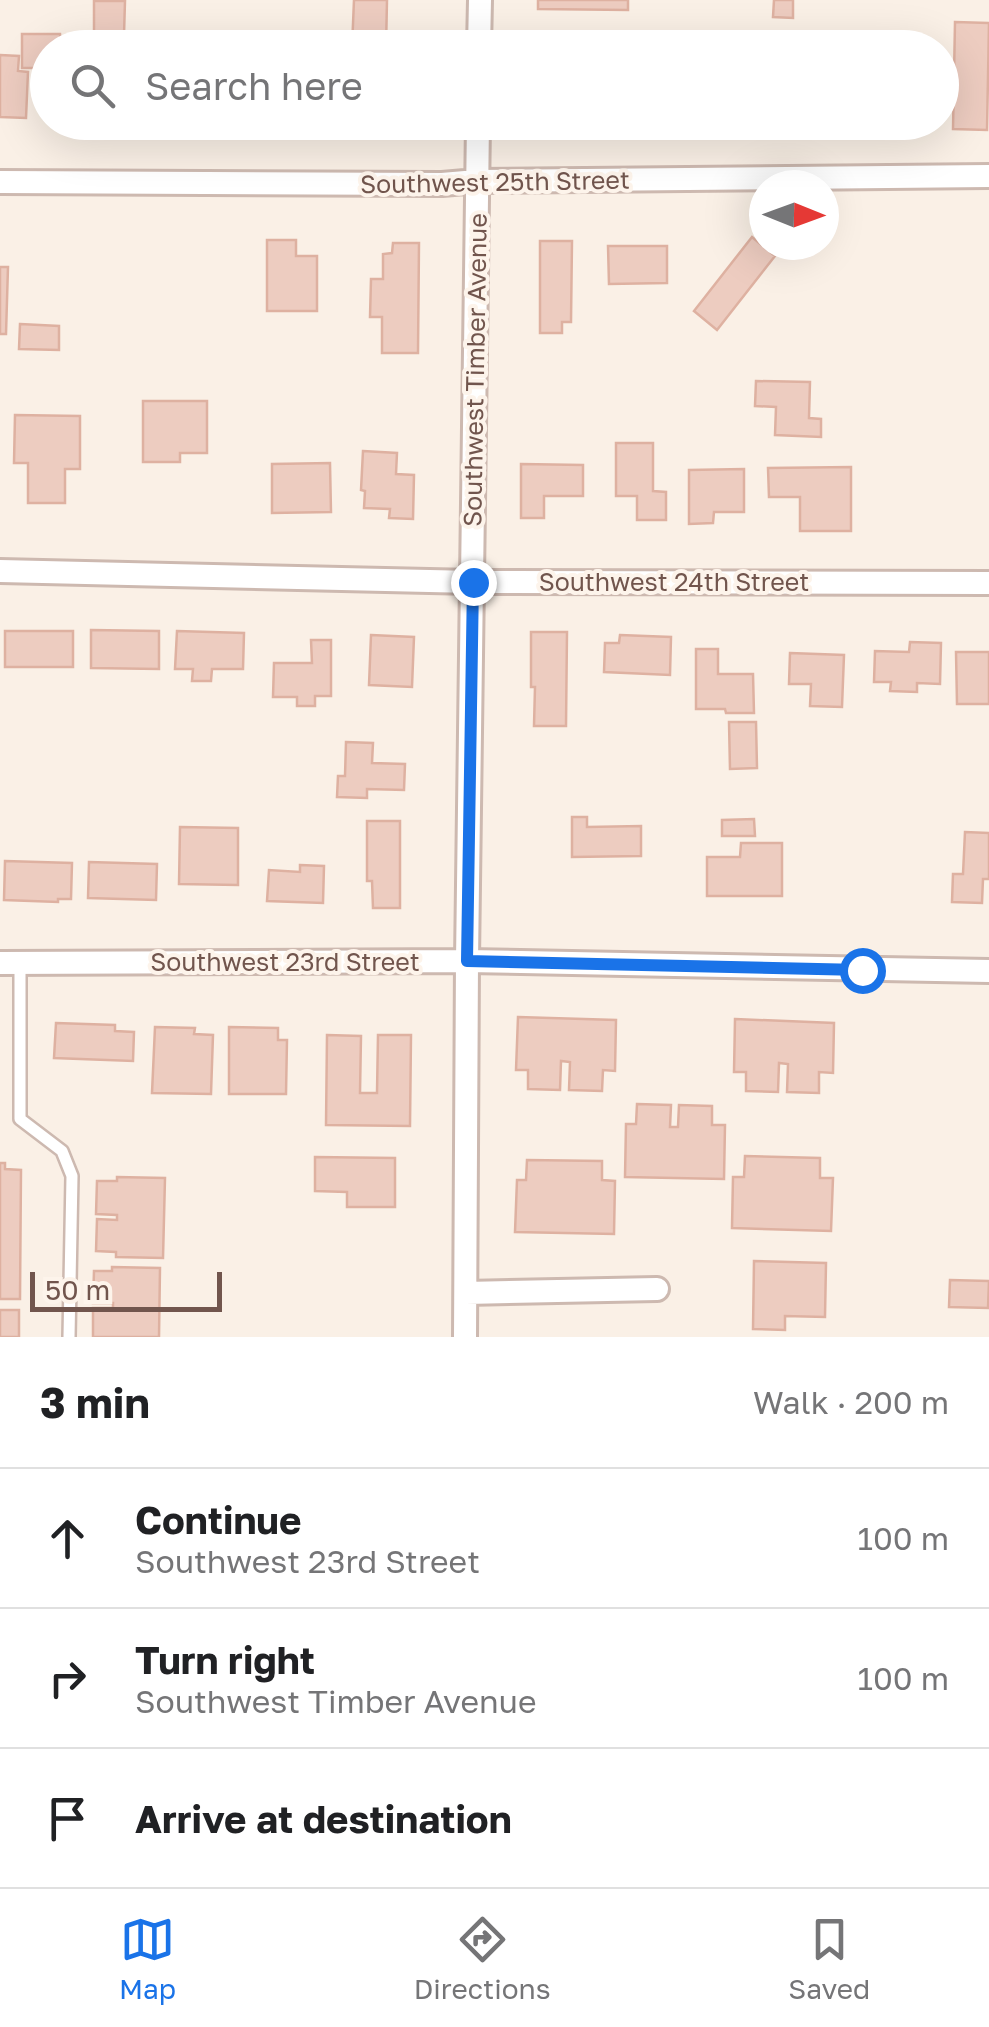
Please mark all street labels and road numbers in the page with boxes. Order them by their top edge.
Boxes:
street label: Southwest 25th Street [360,164,630,199]
street label: Southwest Timber Avenue [456,213,493,527]
street label: Southwest 24th Street [539,566,809,597]
street label: Southwest 23rd Street [150,946,420,977]

